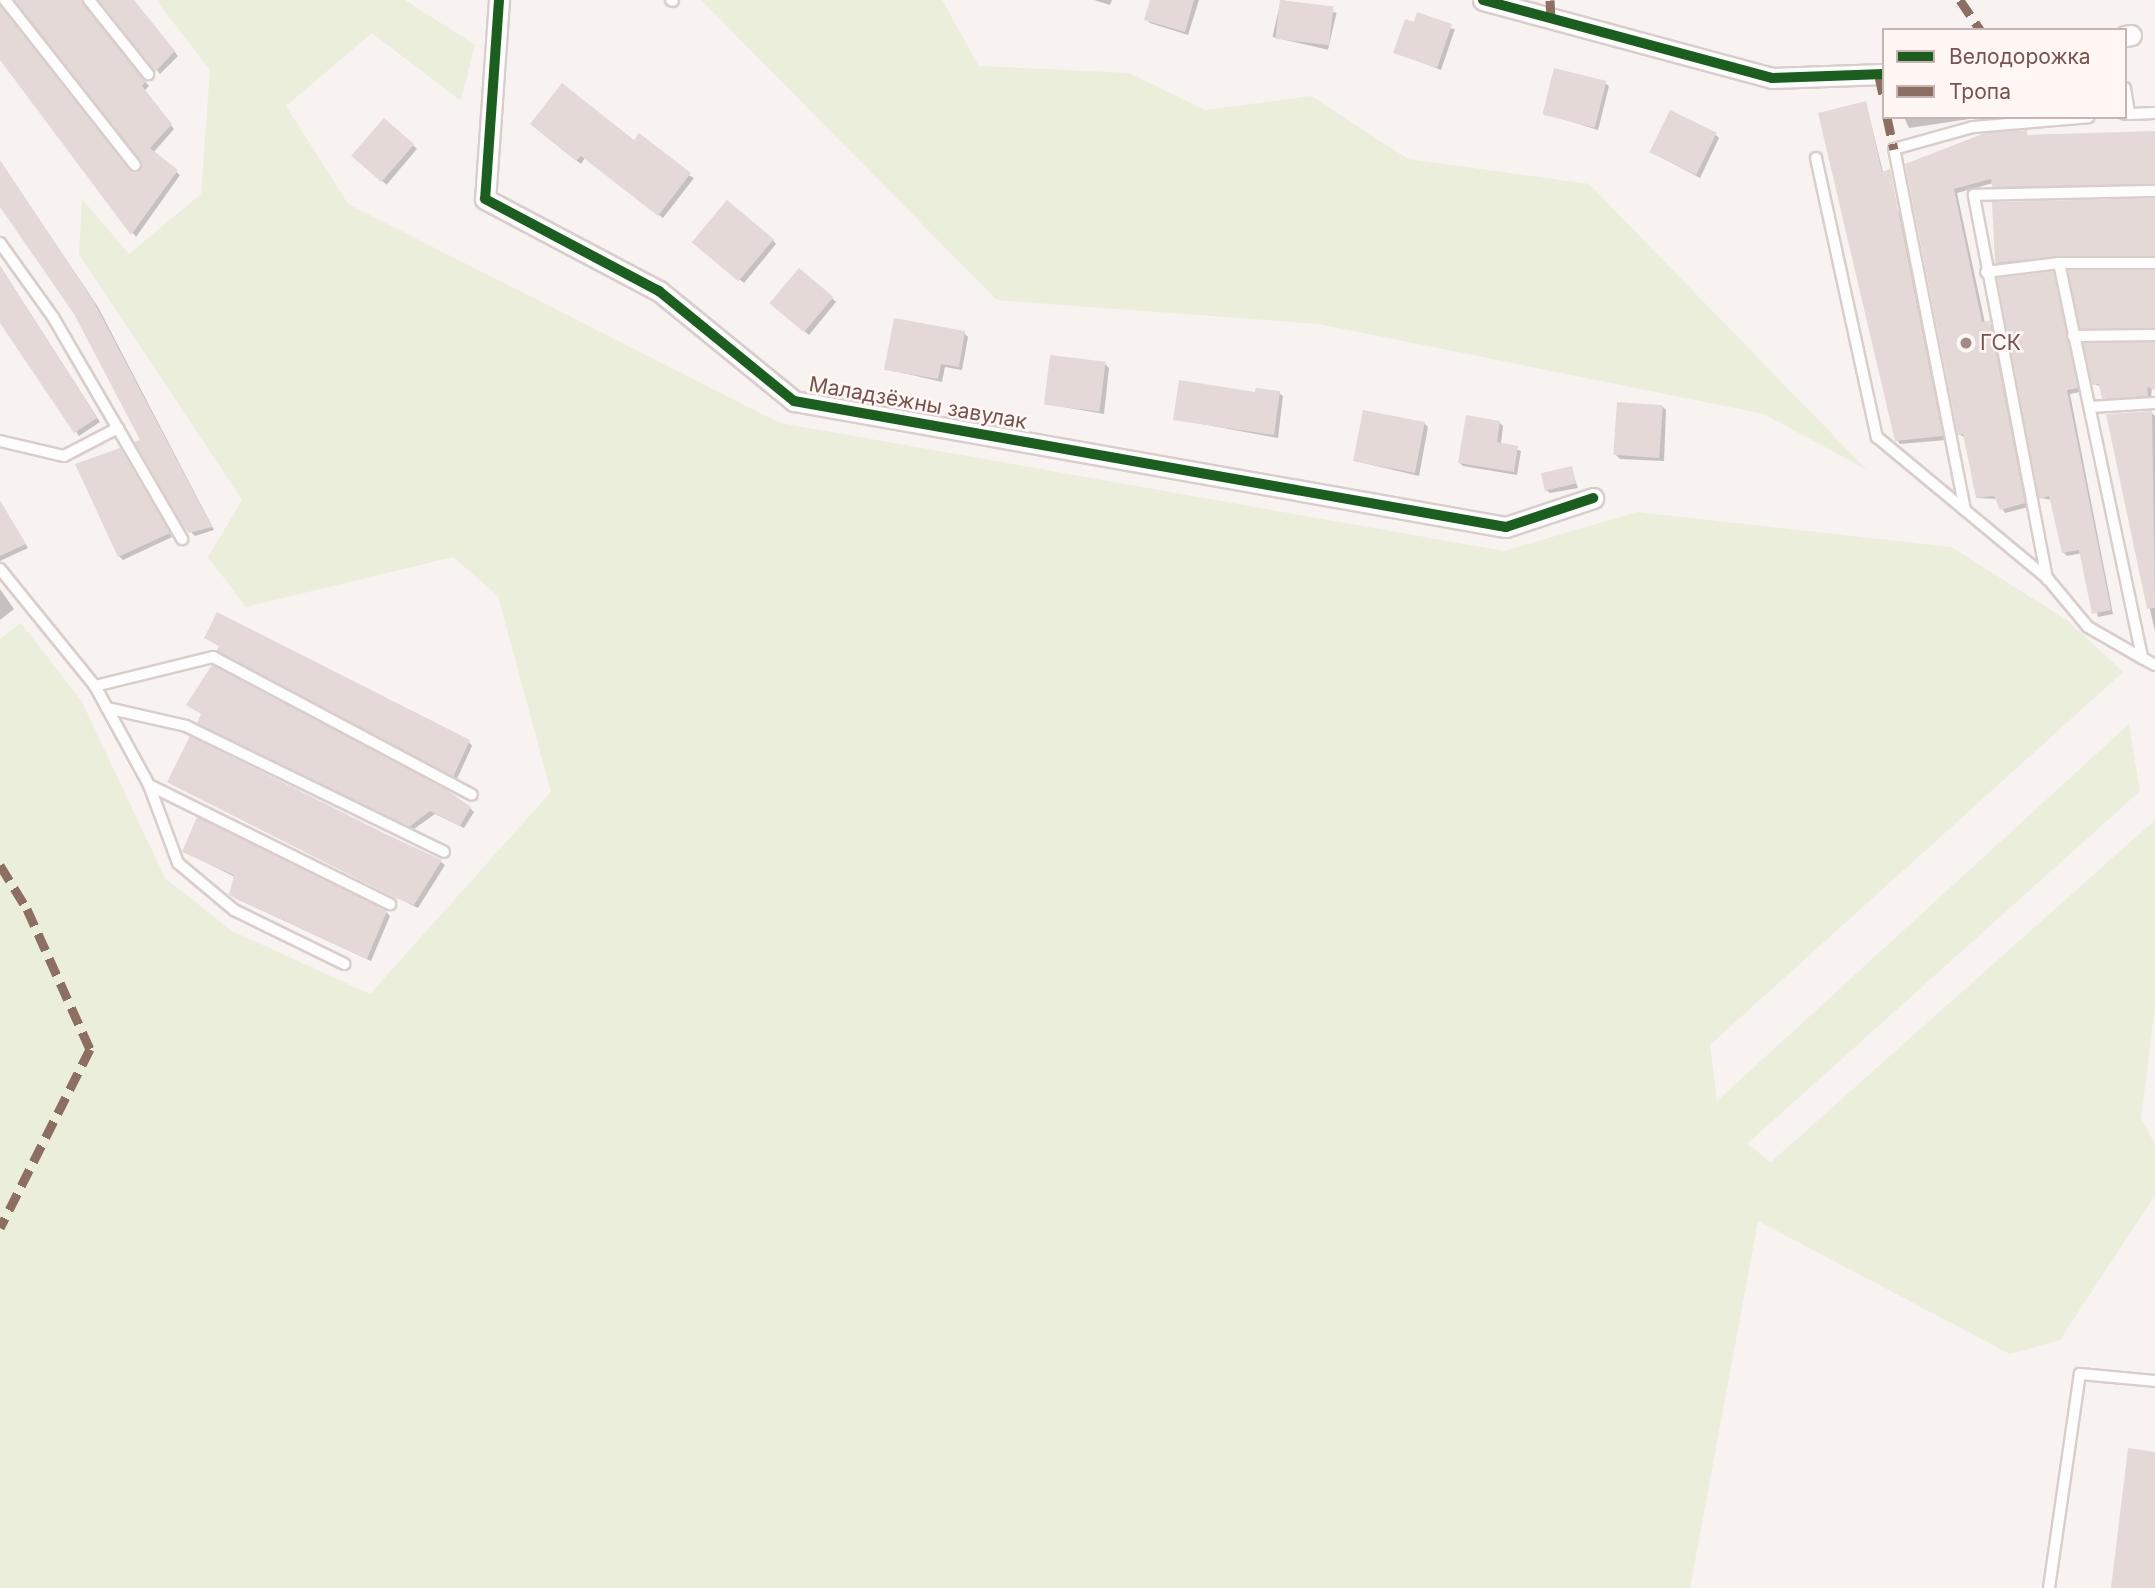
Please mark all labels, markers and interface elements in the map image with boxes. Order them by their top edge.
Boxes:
legend [1882,28,2127,119]
text: Велодорожка [1949,44,2091,69]
text: Тропа [1949,79,2011,104]
place label: ГСК [1980,330,2021,356]
marker: ГСК [1958,335,1974,351]
street label: Маладзёжны завулак [807,371,1029,435]

